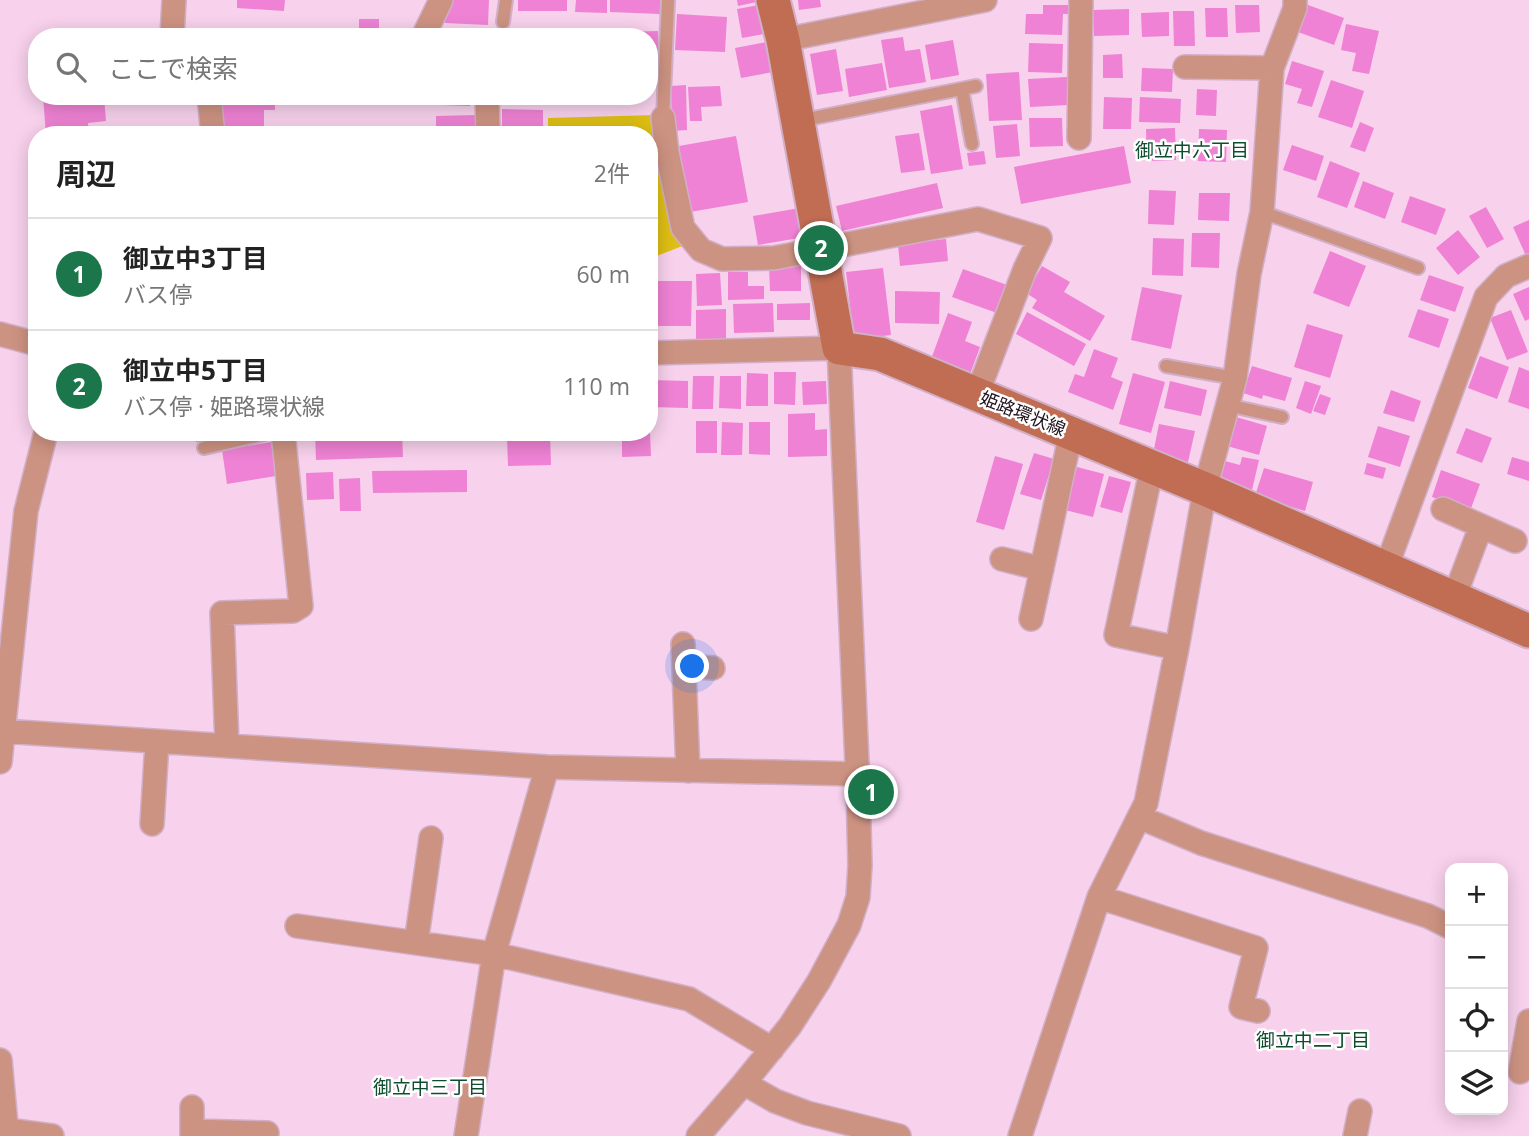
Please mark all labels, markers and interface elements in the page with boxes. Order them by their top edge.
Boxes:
search box [28,28,658,105]
icon: search [52,48,90,86]
text: ここで検索 [108,50,238,86]
district label: 御立中六丁目 [1135,137,1249,163]
text: 周辺 [56,153,116,194]
text: 2件 [594,157,630,189]
pin: 2 [798,222,844,274]
text: 御立中3丁目 [123,240,268,276]
text: 1 [72,258,86,290]
text: 60 m [576,258,630,290]
text: バス停 [123,278,192,310]
text: 御立中5丁目 [123,352,268,388]
text: 2 [72,370,86,402]
text: 110 m [563,370,630,402]
street label: 姫路環状線 [977,385,1069,441]
text: バス停 · 姫路環状線 [123,390,325,422]
your location [675,649,709,683]
pin: 1 [848,766,894,818]
map controls [1445,863,1508,1115]
button: + [1445,863,1508,926]
button: − [1445,926,1508,989]
button: locate [1445,989,1508,1052]
district label: 御立中二丁目 [1256,1027,1370,1053]
button: layers [1445,1052,1508,1115]
district label: 御立中三丁目 [373,1074,487,1100]

